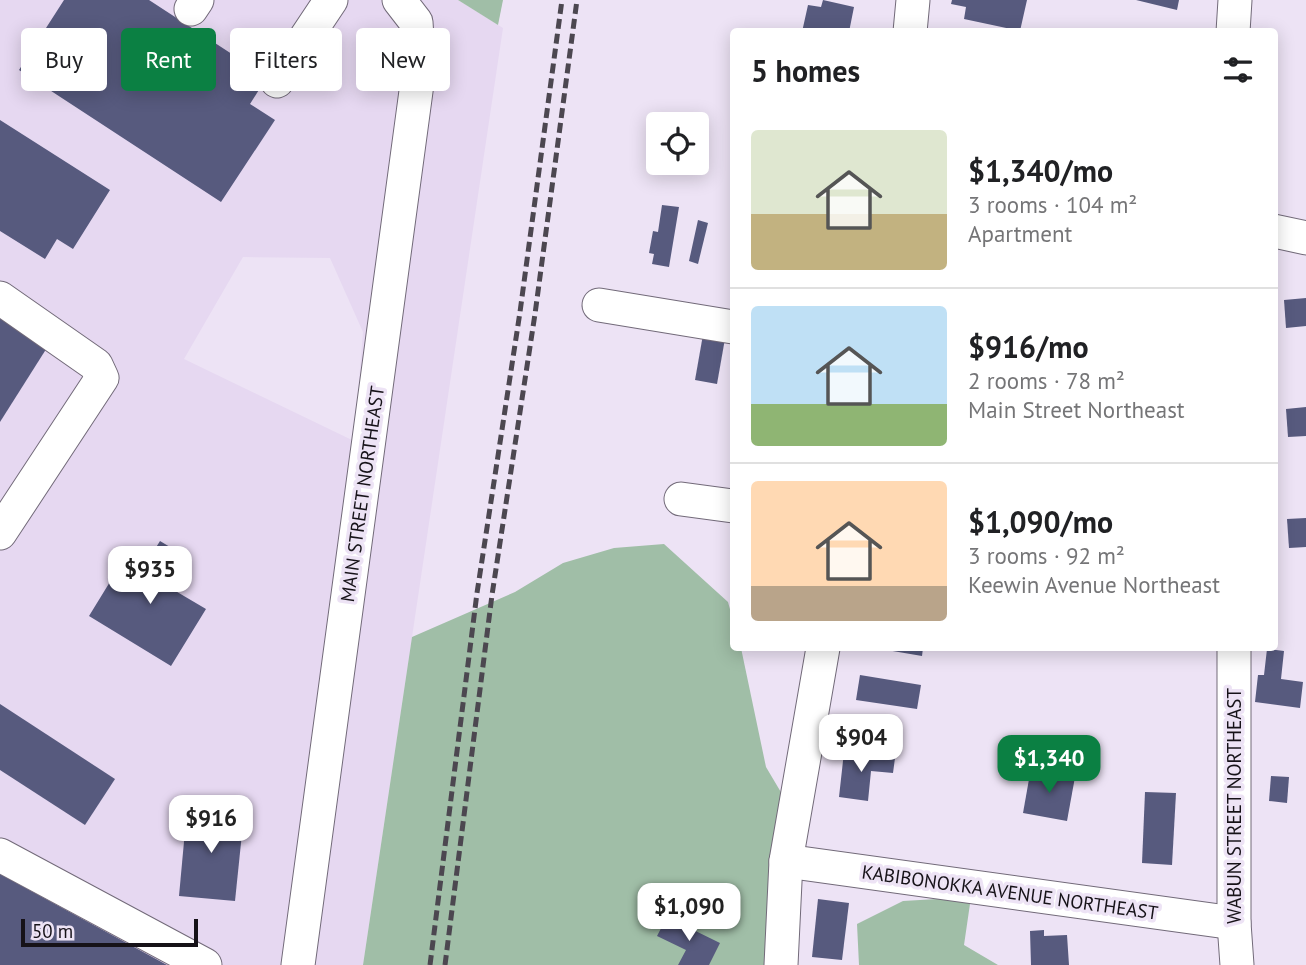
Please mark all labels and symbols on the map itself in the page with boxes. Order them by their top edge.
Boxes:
street label: MAIN STREET NORTHEAST [335,384,389,604]
pin: $935 [109,546,191,606]
street label: WABUN STREET NORTHEAST [1222,688,1246,924]
pin: $904 [820,714,902,774]
pin: $1,340 [992,736,1106,795]
pin: $916 [170,796,252,855]
street label: KABIBONOKKA AVENUE NORTHEAST [860,859,1160,925]
pin: $1,090 [632,884,746,943]
scale bar [21,916,198,948]

